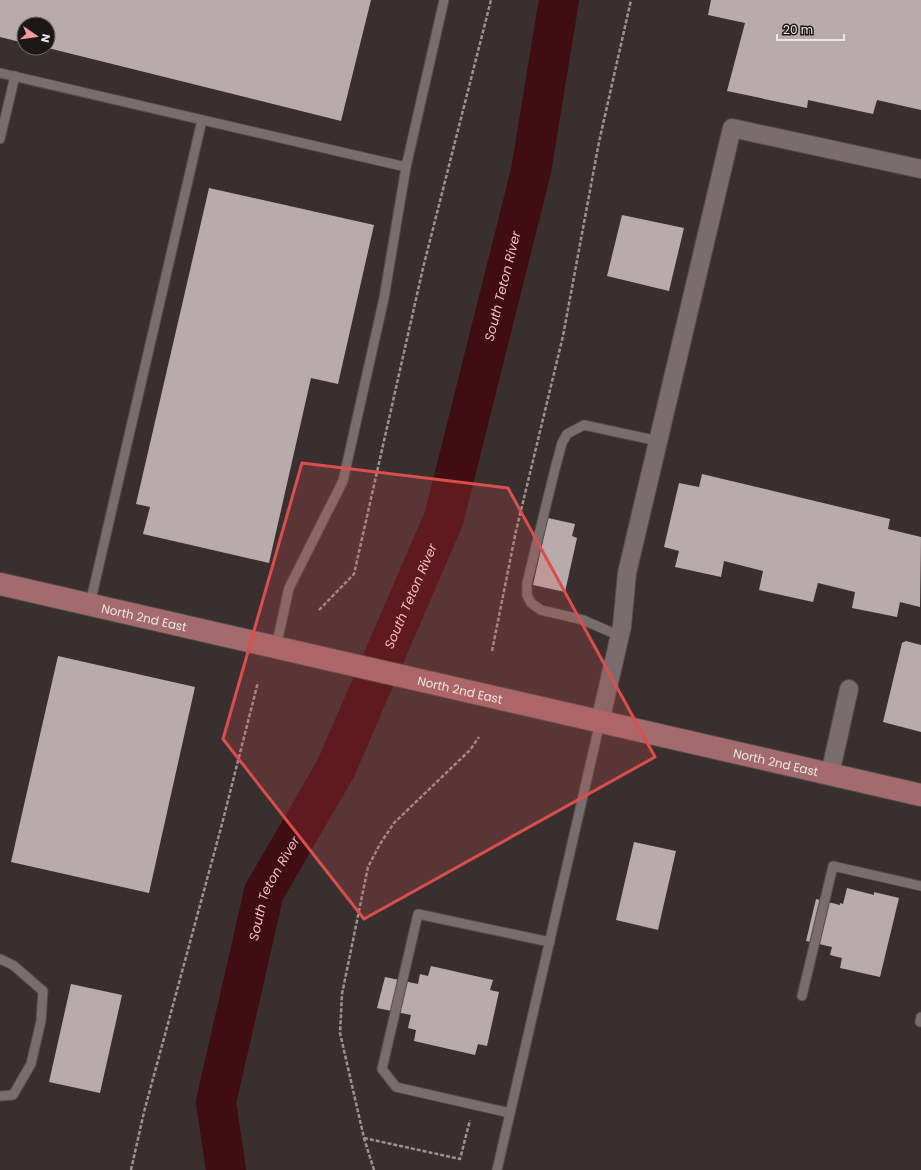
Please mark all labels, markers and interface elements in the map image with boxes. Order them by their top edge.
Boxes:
north arrow [16,16,56,56]
scale bar [777,16,844,42]
text: 20 m [783,21,813,38]
text: N [37,32,54,44]
water label: South Teton River [479,228,525,343]
water label: South Teton River [379,539,442,651]
street label: North 2nd East [100,599,188,635]
street label: North 2nd East [416,671,504,707]
street label: North 2nd East [732,744,820,780]
water label: South Teton River [244,832,305,942]

